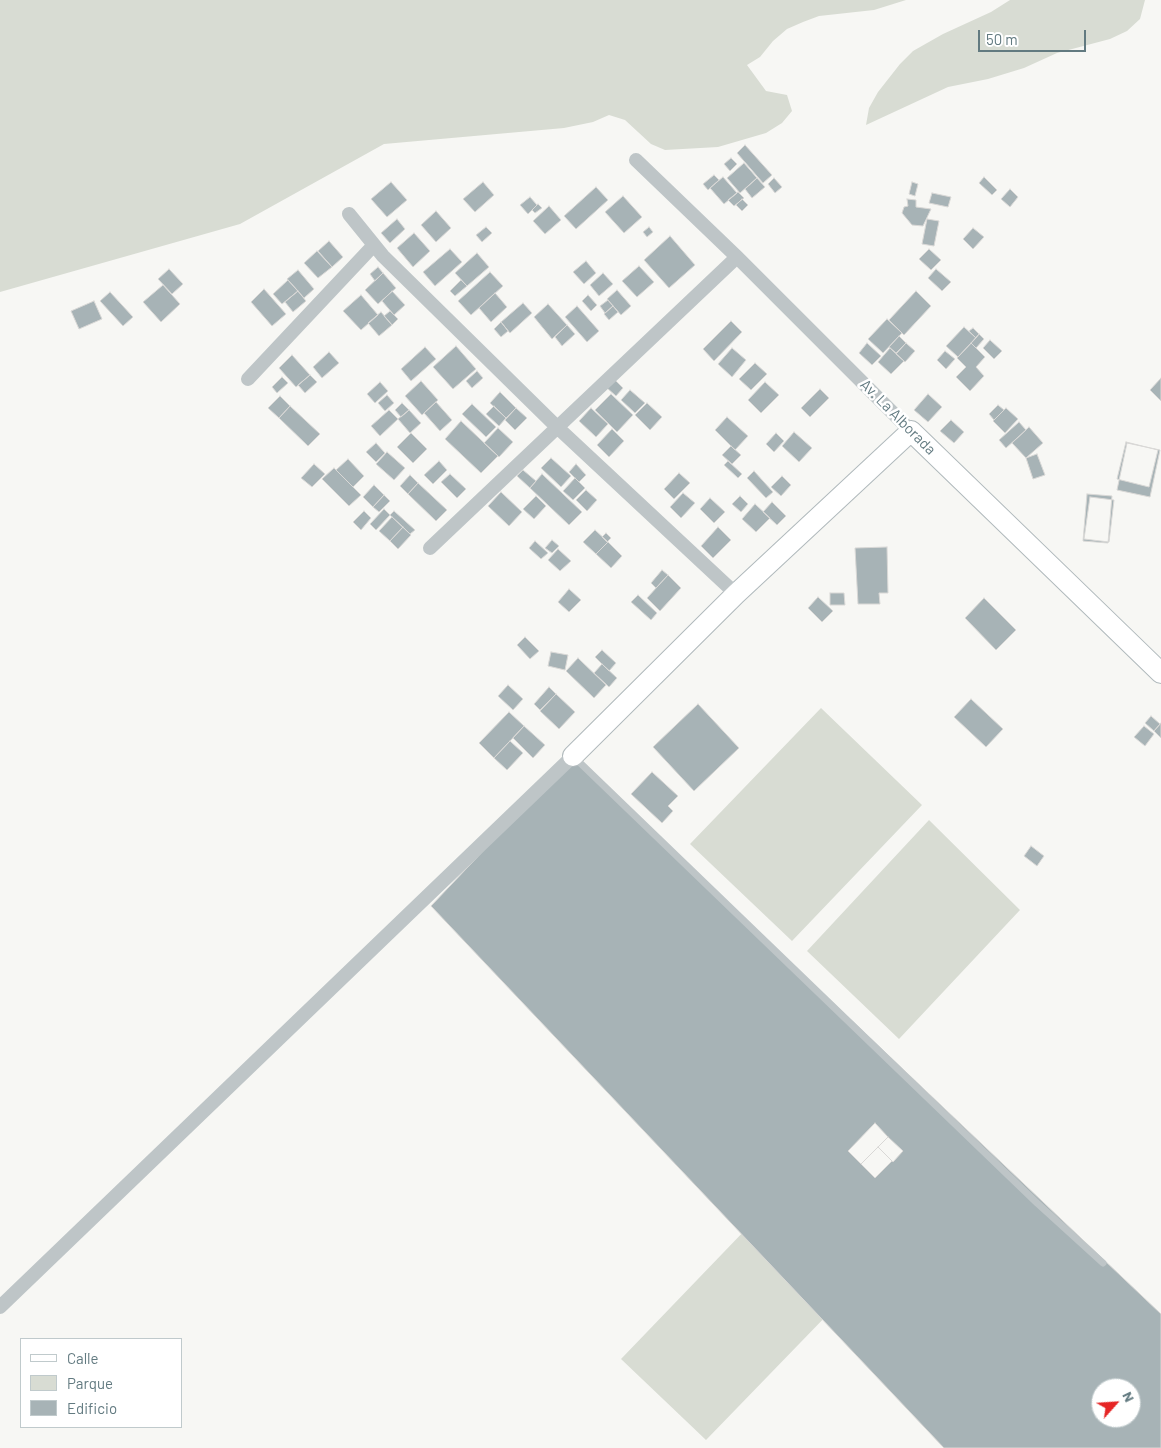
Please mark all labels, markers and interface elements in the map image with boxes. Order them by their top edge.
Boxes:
scale bar [981,20,1088,52]
text: 50 m [986,30,1018,48]
street label: Av. La Alborada [857,376,939,458]
legend [20,1338,182,1428]
text: Calle [67,1349,99,1367]
text: Parque [67,1374,113,1392]
north arrow [1091,1378,1141,1428]
text: N [1119,1389,1139,1405]
text: Edificio [67,1399,117,1417]

